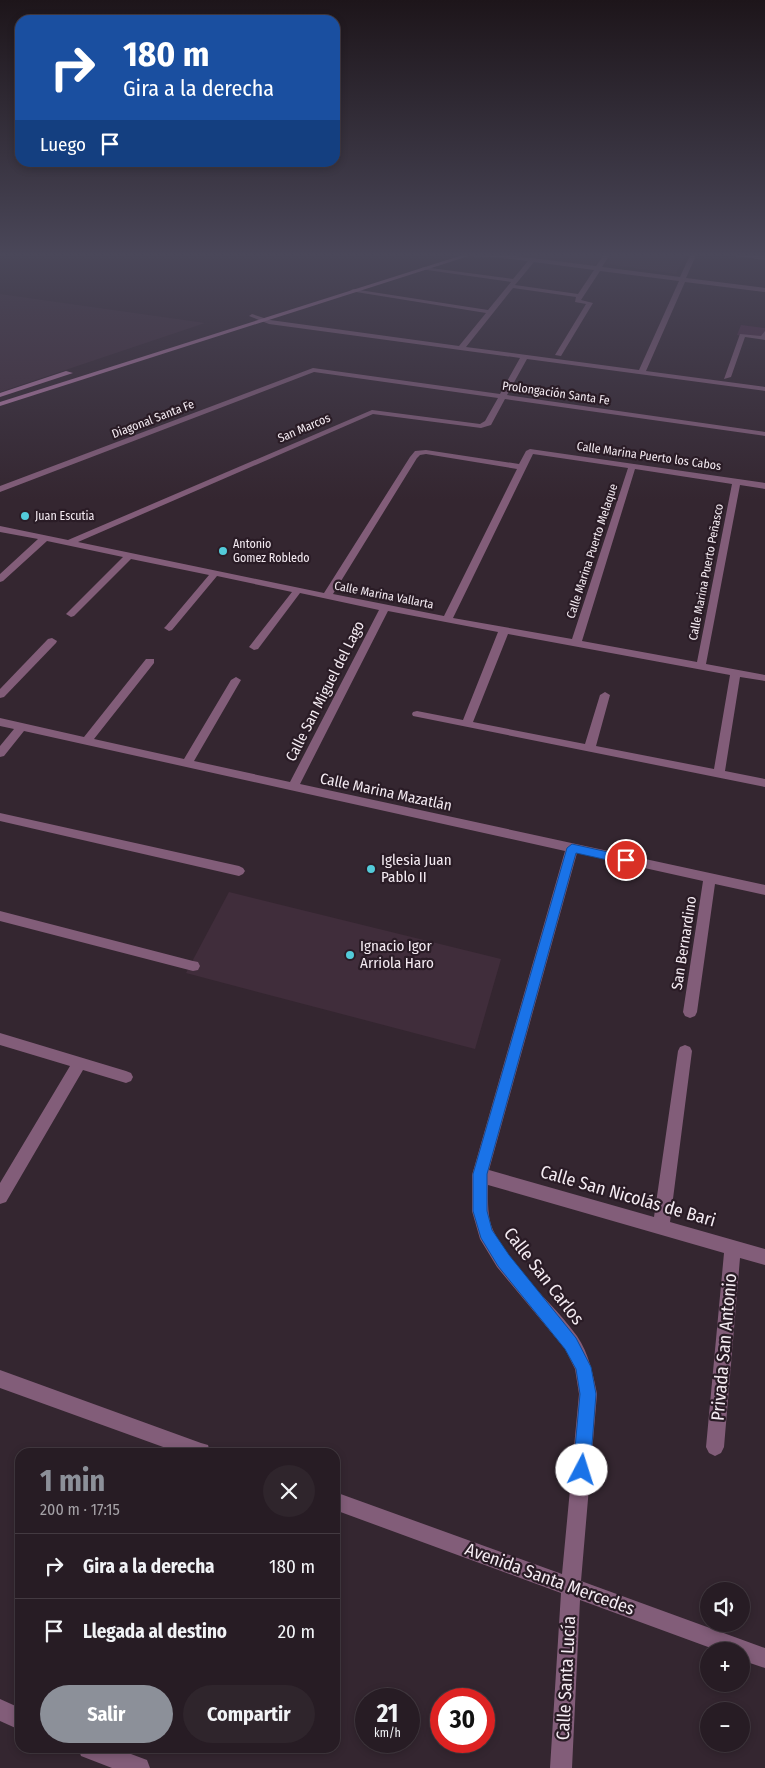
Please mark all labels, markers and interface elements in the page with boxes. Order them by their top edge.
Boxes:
text: 180 m [123,33,209,75]
icon: right [40,35,105,100]
text: Gira a la derecha [123,75,274,102]
icon: arrive [96,130,124,158]
text: Luego [40,133,86,156]
street label: Prolongación Santa Fe [501,379,611,407]
street label: Diagonal Santa Fe [110,397,196,441]
street label: San Marcos [276,411,332,445]
street label: Calle Marina Puerto los Cabos [576,439,722,473]
street label: Calle Marina Puerto Melaque [564,482,620,620]
street label: Calle Marina Puerto Peñasco [686,502,726,642]
place label: Juan Escutia [35,509,95,523]
marker: Juan Escutia [19,510,31,522]
place label: Antonio Gomez Robledo [233,537,310,565]
marker: Antonio Gomez Robledo [217,545,229,557]
street label: Calle Marina Vallarta [333,579,435,612]
street label: Calle San Miguel del Lago [282,618,368,764]
street label: Calle Marina Mazatlán [318,769,454,815]
pin [605,839,647,881]
icon: arrive [612,846,640,874]
place label: Iglesia Juan Pablo II [381,851,452,886]
marker: Iglesia Juan Pablo II [365,863,377,875]
street label: San Bernardino [668,895,700,991]
place label: Ignacio Igor Arriola Haro [360,937,434,972]
marker: Ignacio Igor Arriola Haro [344,949,356,961]
street label: Calle San Nicolás de Bari [538,1160,718,1232]
street label: Calle San Carlos [499,1223,589,1329]
street label: Privada San Antonio [707,1272,741,1422]
position arrow [555,1443,607,1495]
text: 1 min [40,1463,105,1499]
button: close [263,1465,315,1517]
text: 200 m · 17:15 [40,1500,120,1519]
street label: Avenida Santa Mercedes [462,1538,638,1620]
icon: right [40,1552,68,1580]
text: Gira a la derecha [83,1555,215,1578]
text: 180 m [269,1555,315,1578]
map controls [700,1582,750,1752]
button: sound [700,1582,750,1632]
street label: Calle Santa Lucía [552,1615,580,1741]
icon: arrive [40,1617,68,1645]
text: Llegada al destino [83,1620,227,1643]
text: 20 m [278,1620,315,1643]
button: + [700,1642,750,1692]
button: Salir [40,1685,173,1743]
button: Compartir [183,1685,315,1743]
speed limit sign: 30 [430,1688,495,1753]
text: 21 [377,1699,398,1729]
button: − [700,1702,750,1752]
text: km/h [374,1726,401,1740]

